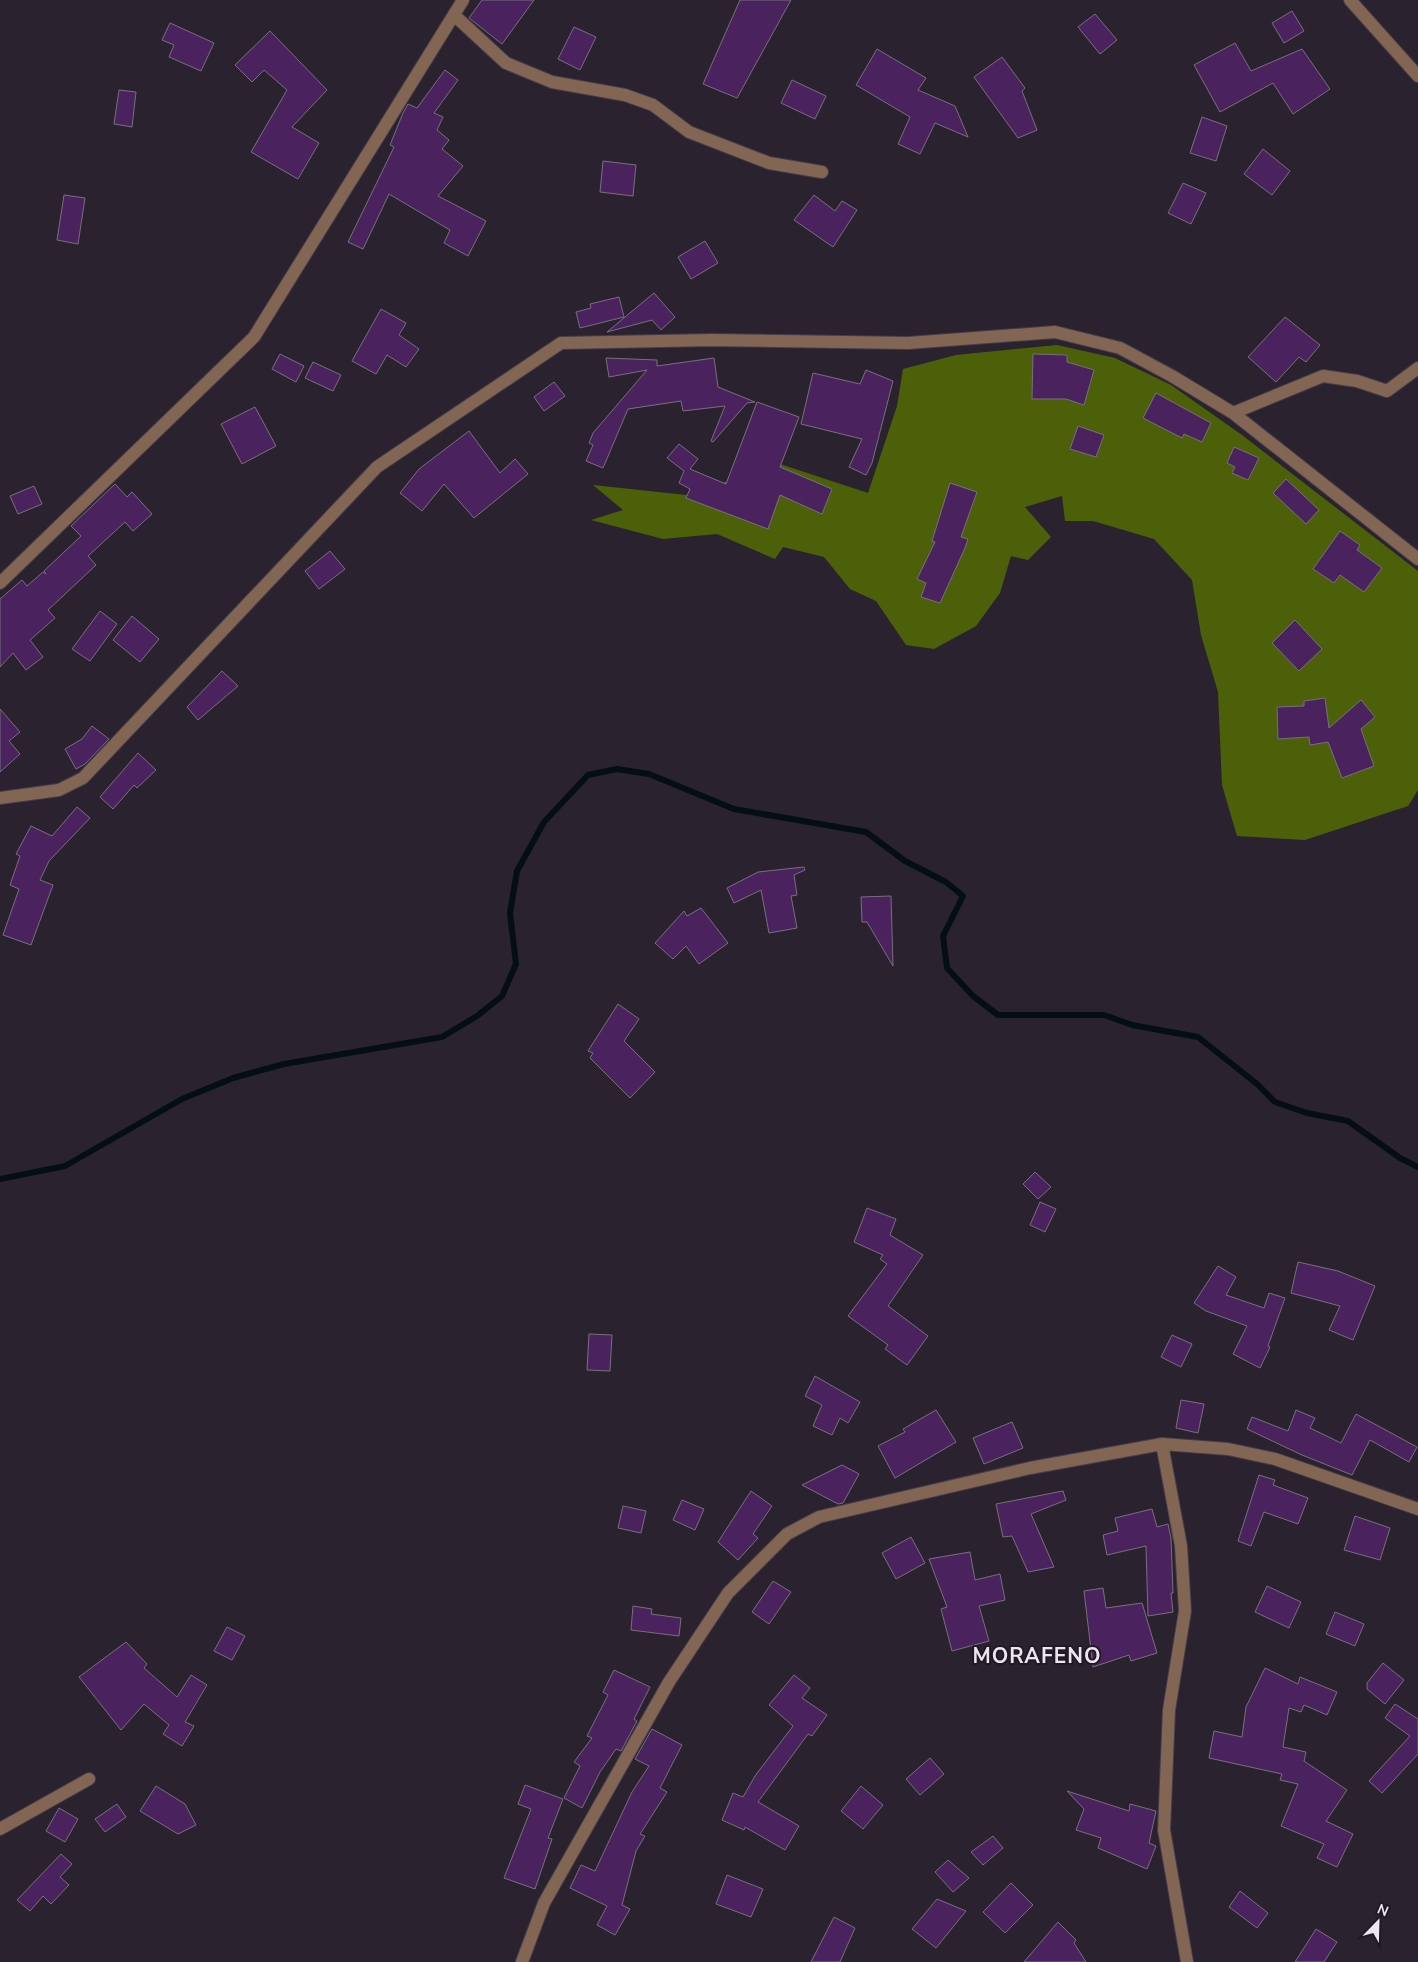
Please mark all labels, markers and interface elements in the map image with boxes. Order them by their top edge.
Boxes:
district label: MORAFENO [972,1642,1102,1670]
north arrow [1353,1897,1403,1947]
text: N [1374,1900,1391,1921]

